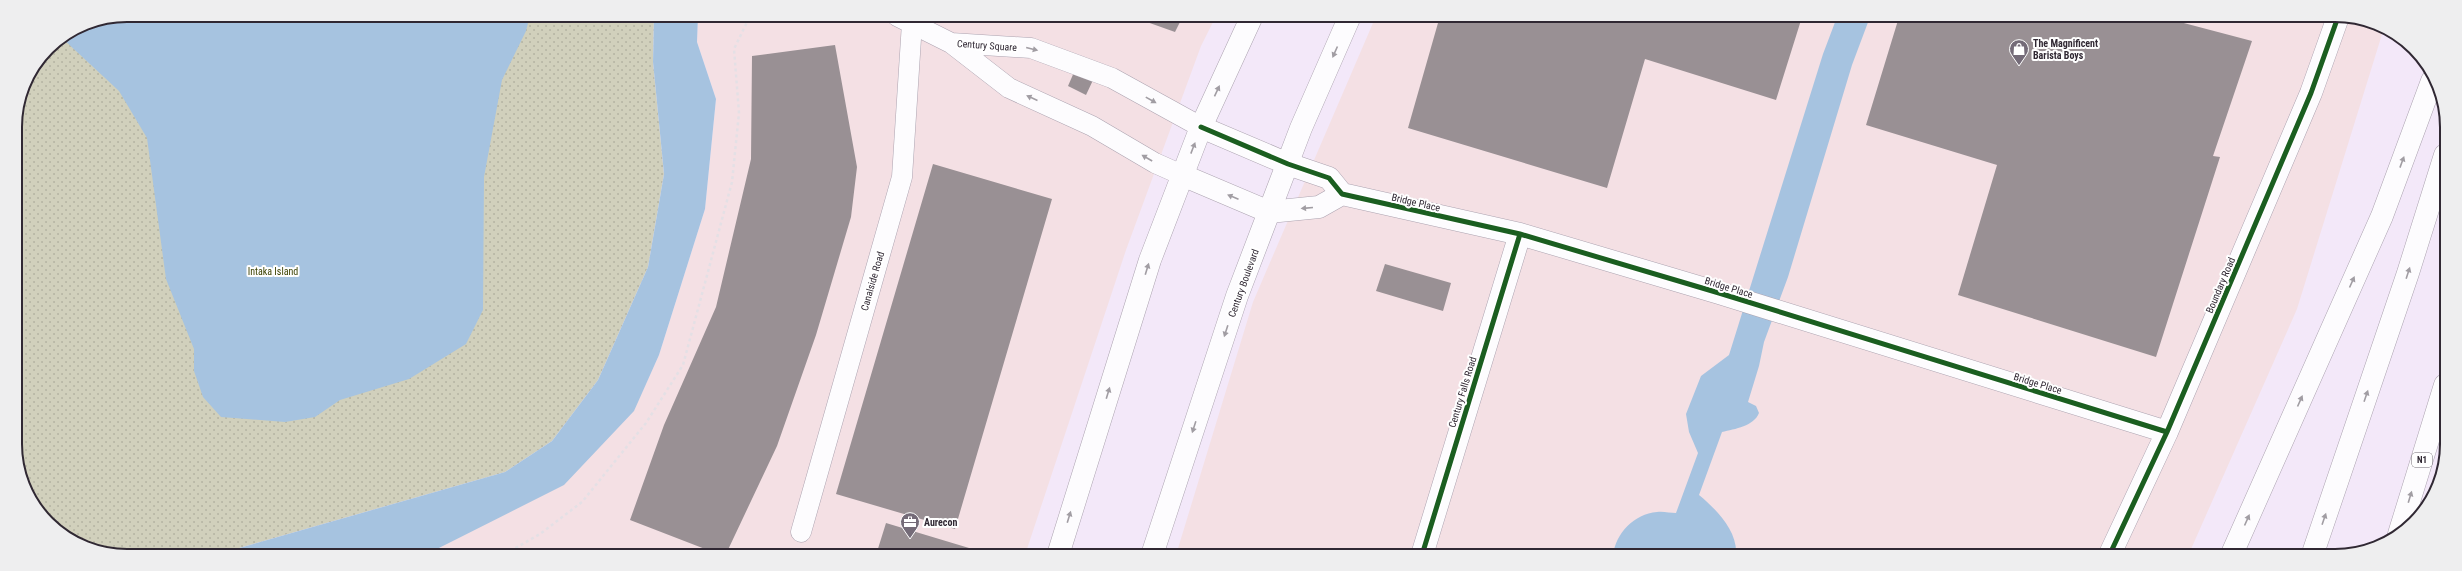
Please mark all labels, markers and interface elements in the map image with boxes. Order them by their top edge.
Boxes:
street label: Century Square [957,38,1018,53]
shop icon: The Magnificent Barista Boys [2008,38,2030,66]
place label: The Magnificent Barista Boys [2033,38,2098,61]
one-way arrow [1331,46,1337,58]
one-way arrow [1025,47,1038,53]
one-way arrow [1214,85,1220,97]
one-way arrow [1026,95,1037,101]
one-way arrow [1145,96,1157,103]
one-way arrow [1190,141,1196,153]
one-way arrow [1142,154,1152,162]
one-way arrow [2399,156,2405,168]
street label: Bridge Place [1390,192,1442,213]
one-way arrow [1228,194,1239,200]
one-way arrow [1301,205,1313,212]
street label: Century Boulevard [1226,248,1261,319]
street label: Canalside Road [859,250,886,312]
street label: Boundary Road [2204,256,2237,315]
one-way arrow [1144,263,1150,275]
park label: Intaka Island [248,266,298,277]
one-way arrow [2405,266,2411,278]
street label: Bridge Place [1704,275,1754,300]
one-way arrow [2350,276,2356,288]
one-way arrow [1222,326,1228,338]
street label: Century Falls Road [1446,355,1479,429]
street label: Bridge Place [2013,371,2063,396]
one-way arrow [1105,387,1111,399]
one-way arrow [2364,389,2370,401]
one-way arrow [2297,396,2303,407]
one-way arrow [1191,421,1197,433]
road number: N1 [2412,453,2432,467]
one-way arrow [2407,491,2413,503]
office icon: Aurecon [899,511,921,539]
one-way arrow [1066,511,1072,523]
one-way arrow [2322,512,2328,524]
one-way arrow [2244,514,2250,526]
place label: Aurecon [924,517,957,528]

